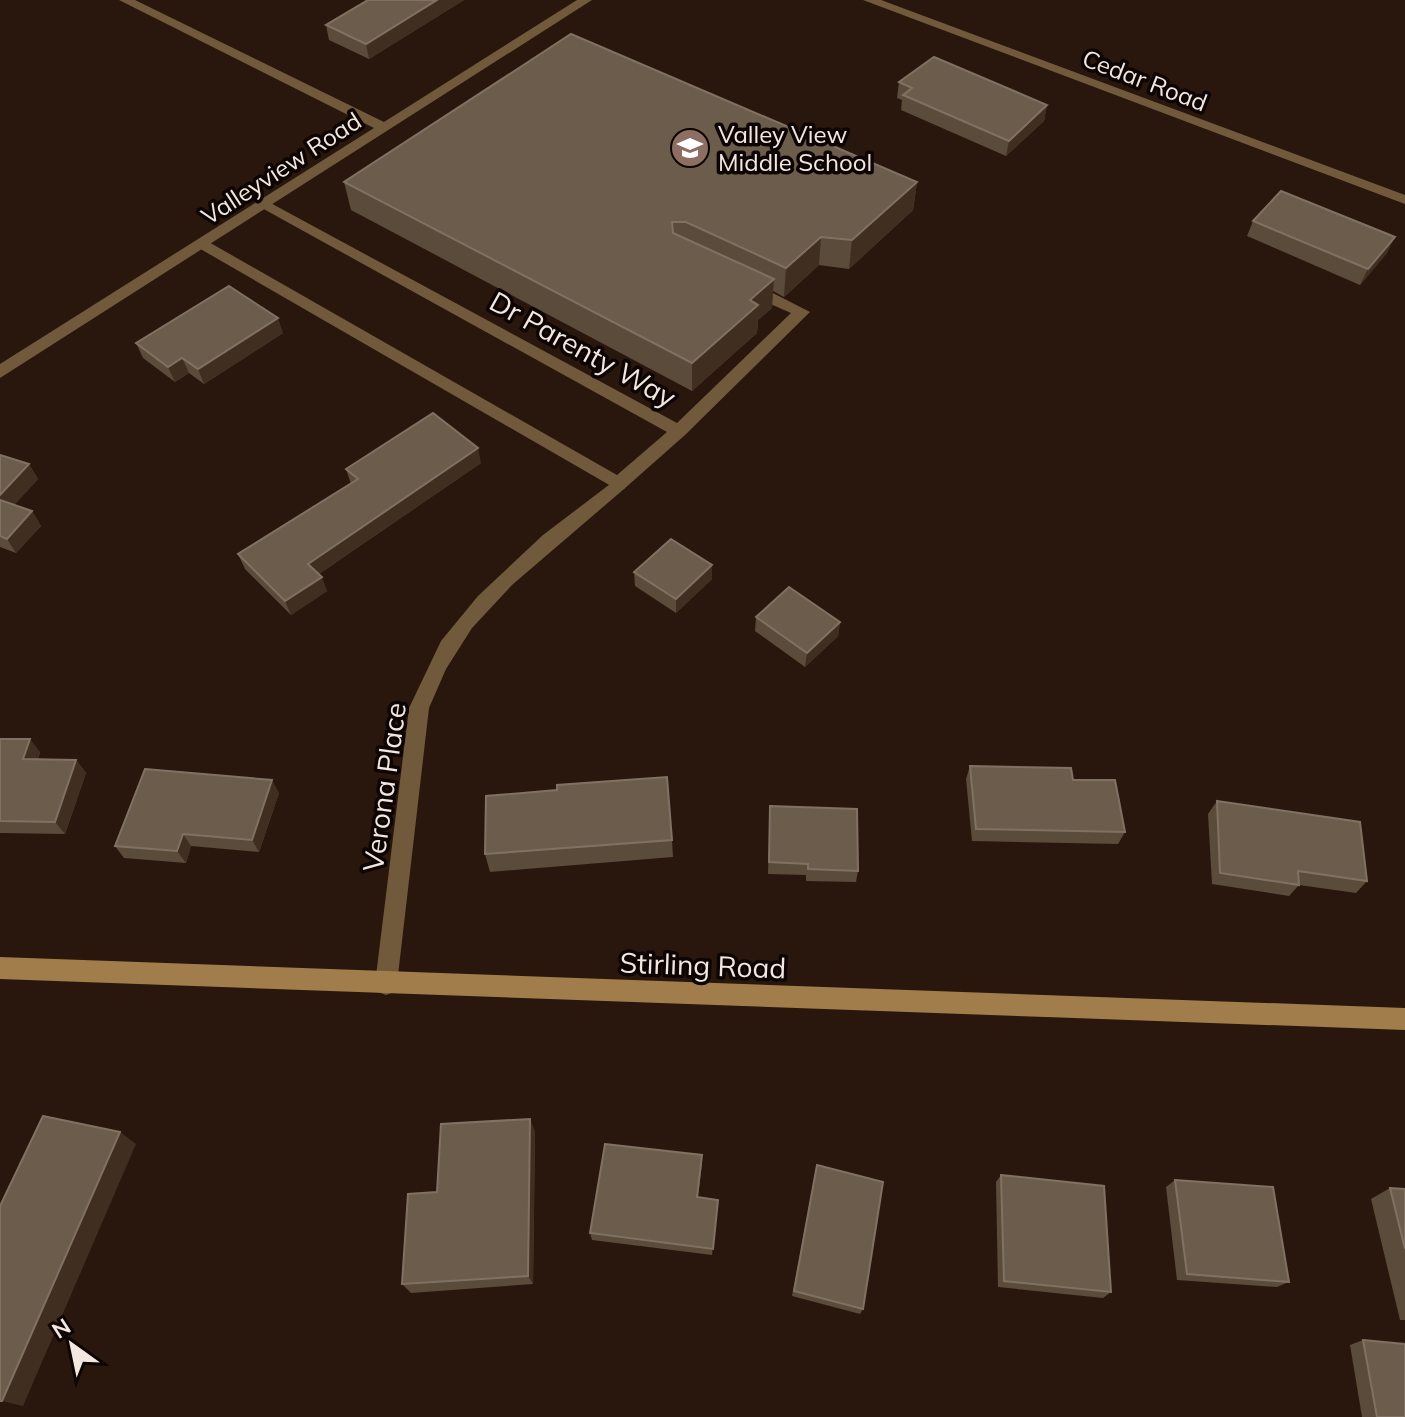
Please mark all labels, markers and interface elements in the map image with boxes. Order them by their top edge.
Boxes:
street label: Cedar Road [1078,42,1212,118]
street label: Valleyview Road [195,105,367,231]
place label: Valley View Middle School [718,119,872,177]
school or university icon: Valley View Middle School [669,127,711,169]
street label: Dr Parenty Way [484,283,682,415]
street label: Verona Place [355,700,413,874]
street label: Stirling Road [619,945,787,985]
north arrow [32,1305,112,1385]
text: N [47,1312,76,1344]

